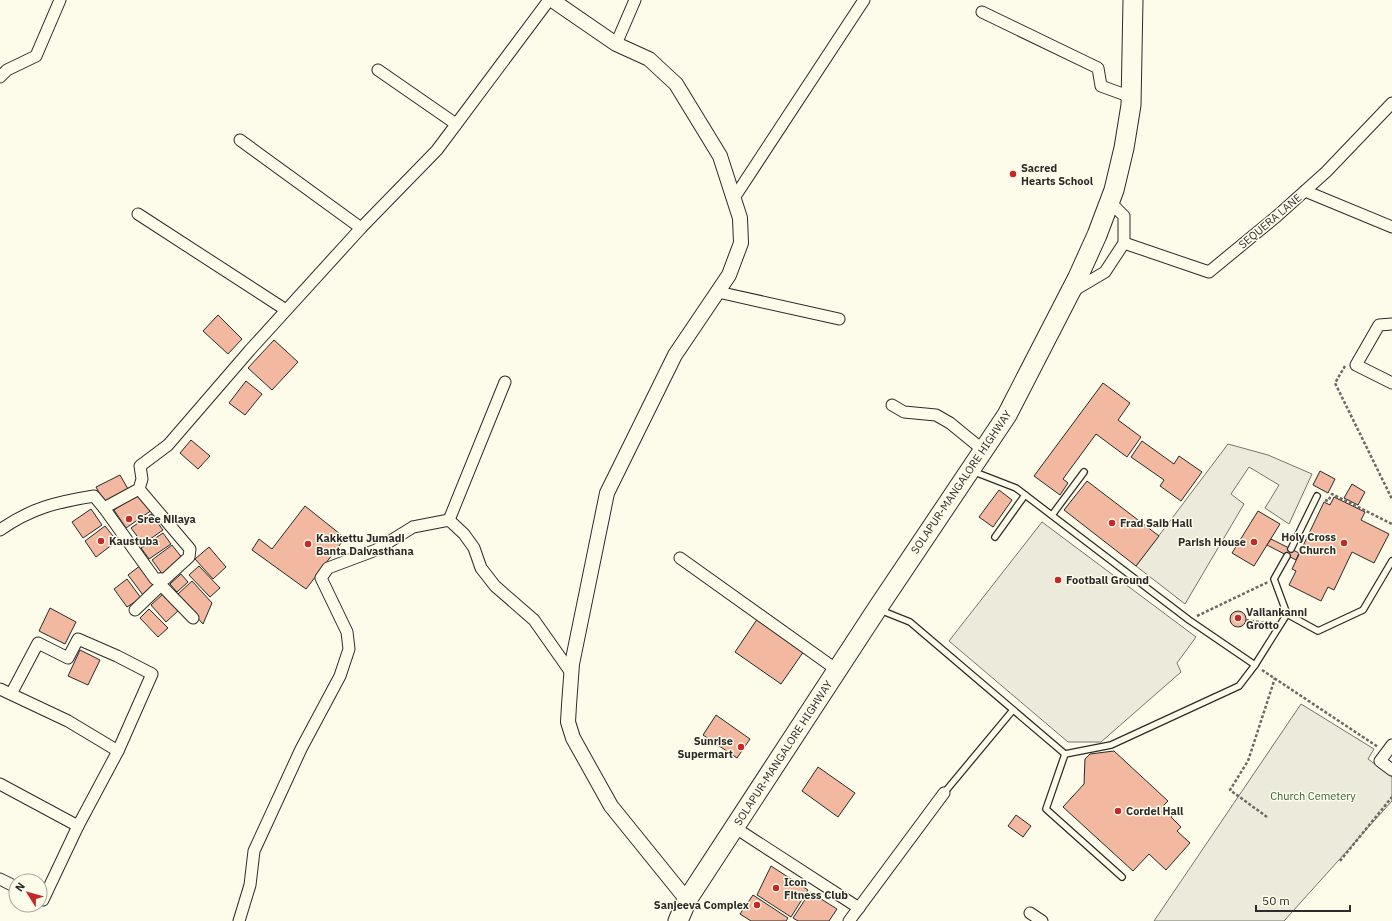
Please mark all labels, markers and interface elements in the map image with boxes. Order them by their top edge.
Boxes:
place label: Sacred Hearts School [1021,161,1094,188]
marker: Sacred Hearts School [1008,169,1018,179]
street label: SEQUERA LANE [1236,191,1304,251]
street label: SOLAPUR-MANGALORE HIGHWAY [908,407,1015,556]
place label: Sree Nilaya [137,512,196,526]
marker: Sree Nilaya [124,514,134,524]
place label: Frad Saib Hall [1120,516,1193,530]
marker: Frad Saib Hall [1107,518,1117,528]
place label: Holy Cross Church [1281,530,1336,557]
place label: Kakkettu Jumadi Banta Daivasthana [316,531,414,558]
place label: Kaustuba [109,534,159,548]
place label: Parish House [1178,535,1246,549]
marker: Kaustuba [96,536,106,546]
marker: Parish House [1249,537,1259,547]
marker: Holy Cross Church [1339,538,1349,548]
marker: Kakkettu Jumadi Banta Daivasthana [303,539,313,549]
place label: Football Ground [1066,573,1149,587]
marker: Football Ground [1053,575,1063,585]
place label: Vailankanni Grotto [1246,605,1307,632]
marker: Vailankanni Grotto [1233,613,1243,623]
street label: SOLAPUR-MANGALORE HIGHWAY [731,677,835,828]
place label: Sunrise Supermart [677,734,733,761]
marker: Sunrise Supermart [736,742,746,752]
park label: Church Cemetery [1270,789,1356,803]
place label: Cordel Hall [1126,804,1184,818]
marker: Cordel Hall [1113,806,1123,816]
north arrow [8,873,48,913]
place label: Icon Fitness Club [784,875,848,902]
text: N [12,880,28,894]
marker: Icon Fitness Club [771,883,781,893]
scale bar [1256,887,1350,913]
text: 50 m [1262,893,1290,908]
place label: Sanjeeva Complex [654,898,749,912]
marker: Sanjeeva Complex [752,900,762,910]

